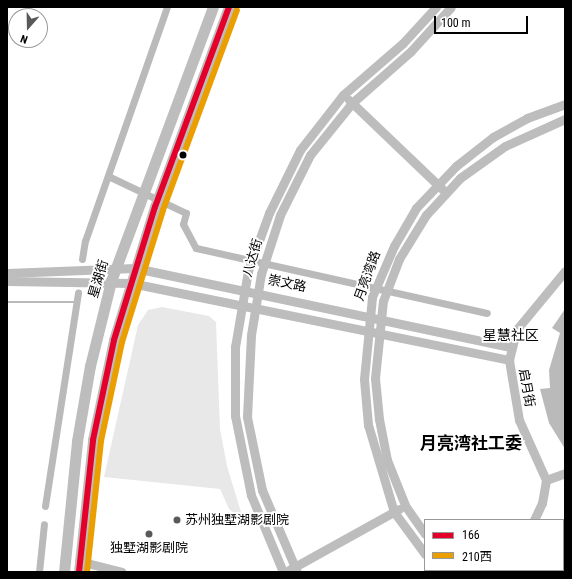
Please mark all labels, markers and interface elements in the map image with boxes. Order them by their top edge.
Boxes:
north arrow [8,8,48,48]
scale bar [436,8,530,34]
text: 100 m [441,16,471,30]
text: N [19,32,29,46]
unlabelled marker [178,150,188,160]
street label: 八达街 [240,237,266,279]
street label: 月亮湾路 [352,249,384,303]
street label: 星湖街 [86,258,112,300]
street label: 崇文路 [266,272,308,296]
district label: 星慧社区 [483,327,539,343]
street label: 启月街 [515,367,537,409]
district label: 月亮湾社工委 [420,434,522,454]
place label: 苏州独墅湖影剧院 [185,512,289,528]
marker: 苏州独墅湖影剧院 [172,515,182,525]
legend [424,519,564,571]
text: 166 [462,528,480,542]
marker: 独墅湖影剧院 [144,529,154,539]
place label: 独墅湖影剧院 [110,540,188,556]
text: 210西 [462,550,492,564]

